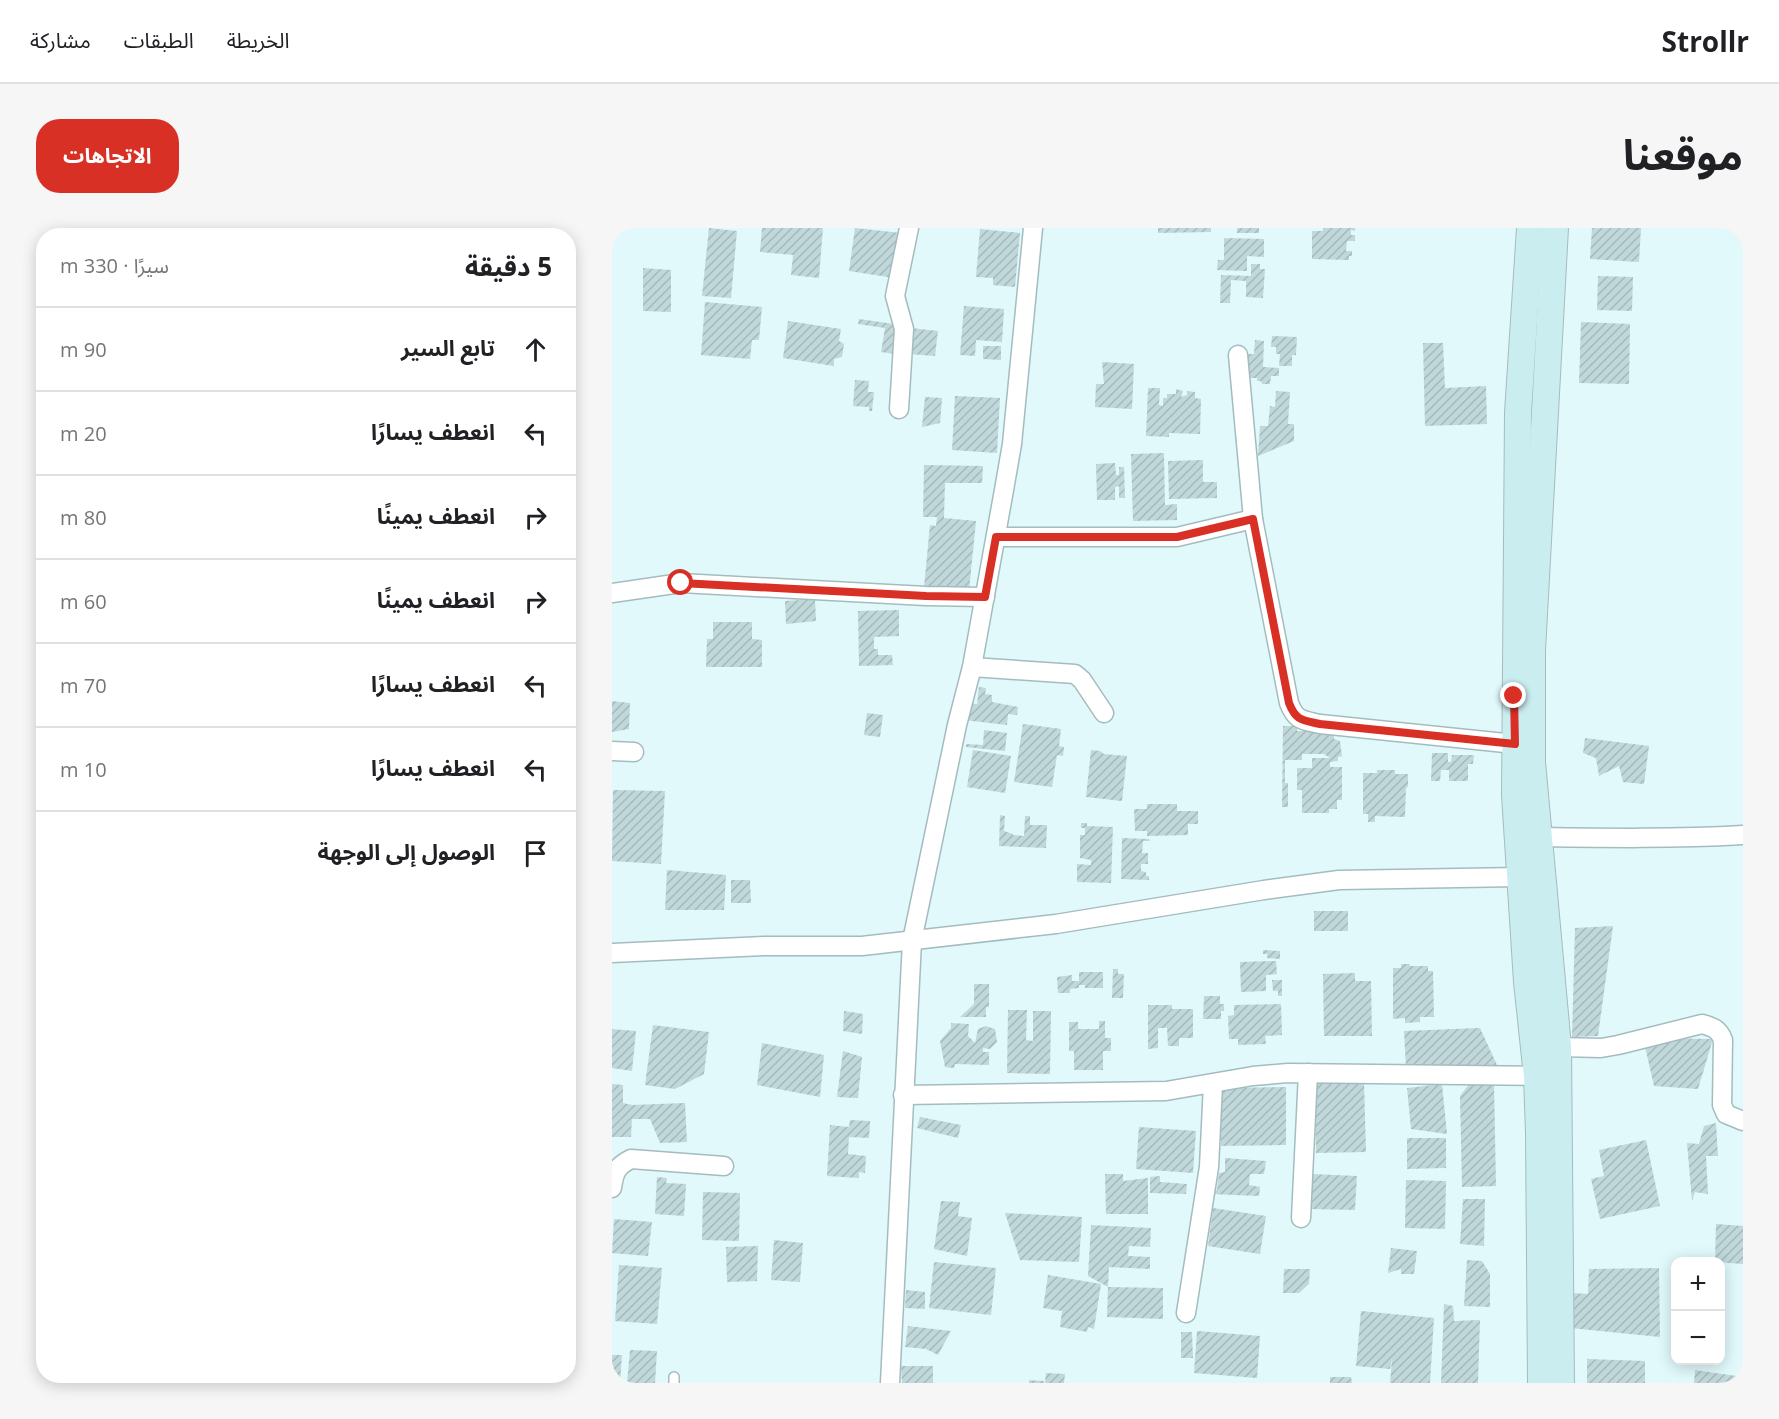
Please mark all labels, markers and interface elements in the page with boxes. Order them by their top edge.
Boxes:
text: Strollr [1662,22,1749,60]
text: مشاركة [30,26,91,54]
text: الطبقات [124,26,194,54]
text: الخريطة [227,26,290,54]
button: الاتجاهات [36,119,179,193]
text: موقعنا [1623,125,1743,182]
text: 5 دقيقة [465,248,552,284]
text: سيرًا · 330 m [60,252,169,279]
text: تابع السير [401,332,495,362]
icon: ahead [519,333,552,366]
text: 90 m [60,336,107,363]
text: انعطف يسارًا [371,416,495,446]
icon: left [519,417,552,450]
text: 20 m [60,420,107,447]
text: انعطف يمينًا [377,500,495,530]
icon: right [519,501,552,534]
text: 80 m [60,504,107,531]
route start [667,569,693,595]
text: انعطف يمينًا [377,584,495,614]
icon: right [519,585,552,618]
text: 60 m [60,588,107,615]
text: انعطف يسارًا [371,668,495,698]
icon: left [519,669,552,702]
text: 70 m [60,672,107,699]
route end [1500,682,1526,708]
text: انعطف يسارًا [371,752,495,782]
icon: left [519,753,552,786]
text: 10 m [60,756,107,783]
text: الوصول إلى الوجهة [317,836,495,866]
icon: arrive [519,837,552,870]
map controls [1671,1257,1725,1365]
button: + [1671,1257,1725,1311]
button: − [1671,1311,1725,1365]

